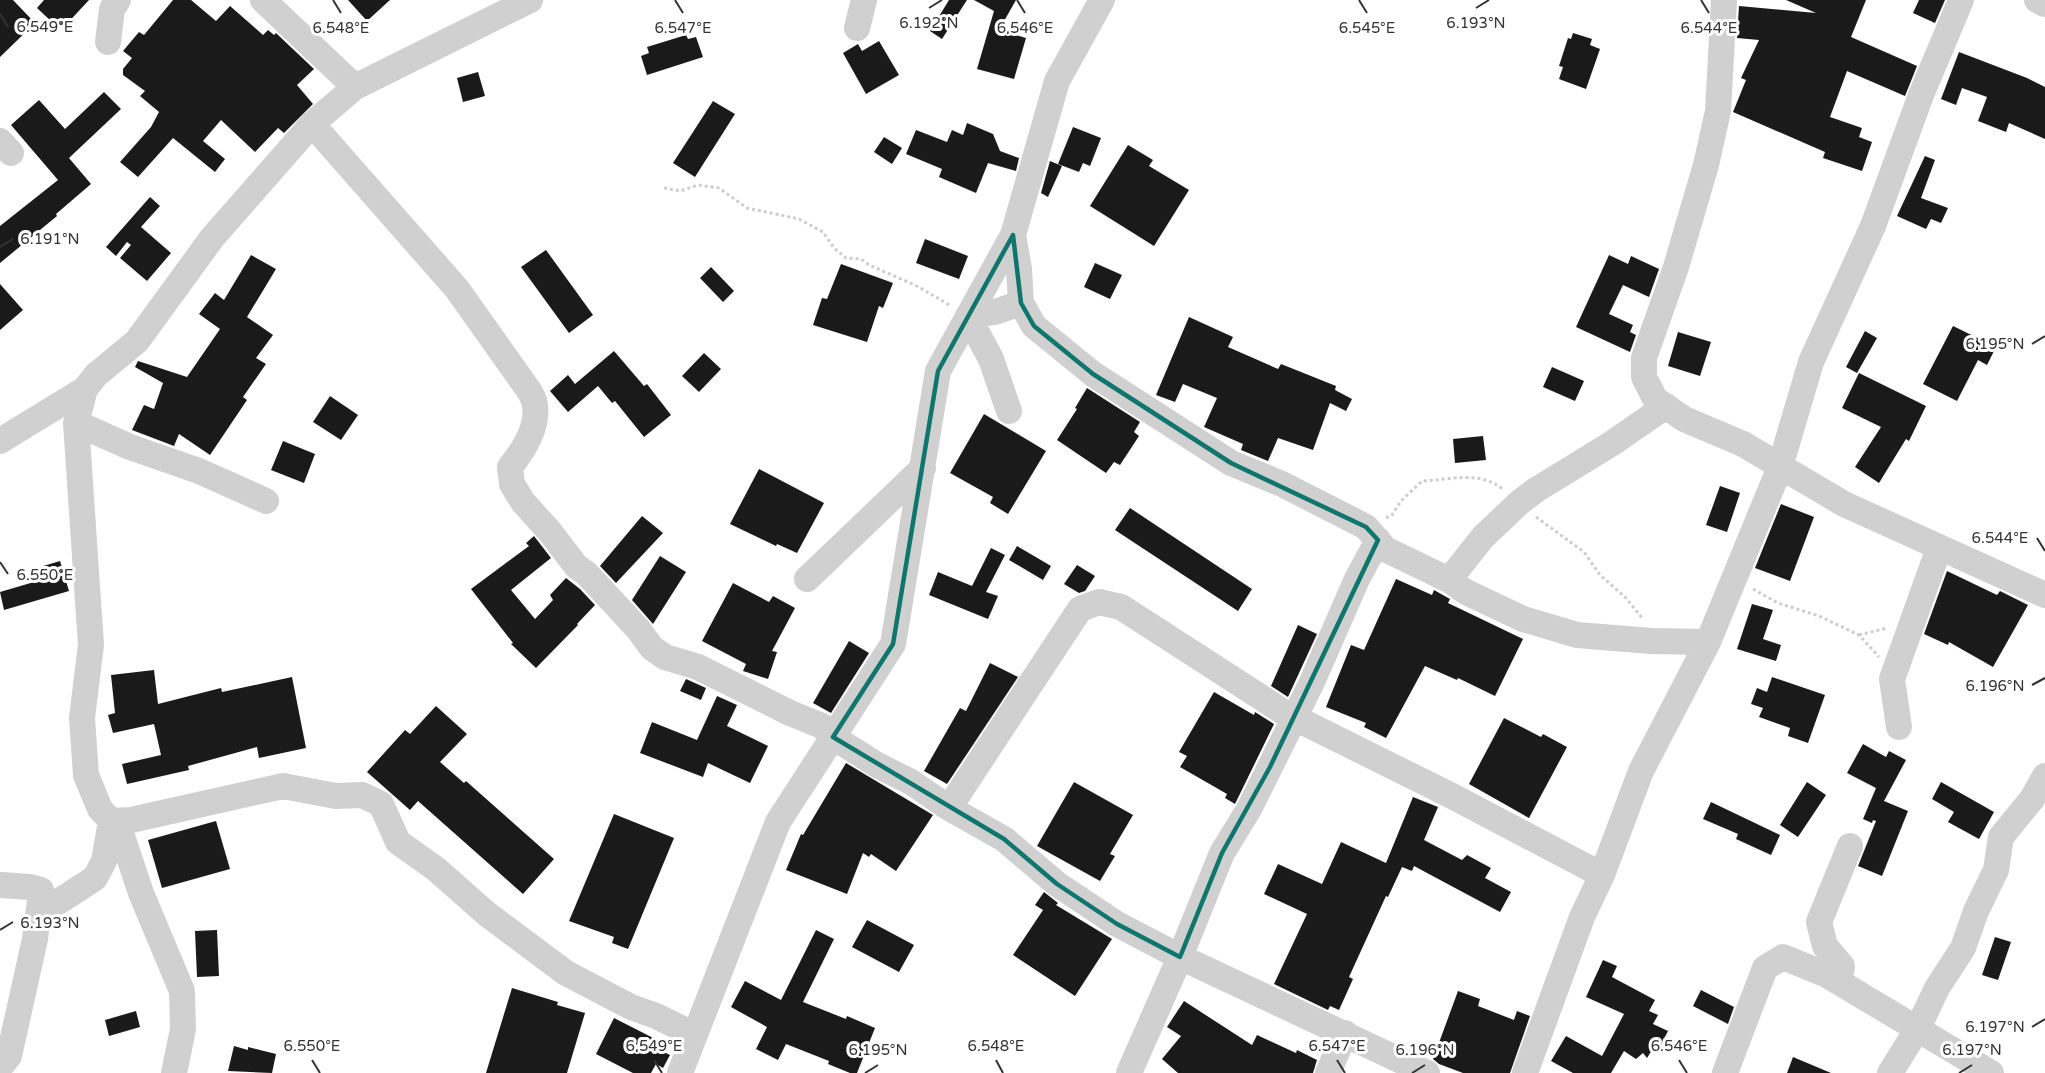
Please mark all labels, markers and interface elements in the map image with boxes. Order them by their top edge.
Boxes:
text: 6.192°N [899,14,959,32]
text: 6.193°N [1446,14,1506,32]
text: 6.549°E [17,18,73,36]
text: 6.548°E [313,19,369,37]
text: 6.547°E [654,19,712,37]
text: 6.546°E [997,19,1053,37]
text: 6.545°E [1339,19,1395,37]
text: 6.544°E [1681,19,1737,37]
text: 6.191°N [20,230,80,248]
text: 6.195°N [1966,335,2025,353]
text: 6.544°E [1972,529,2028,547]
text: 6.550°E [17,566,73,584]
text: 6.196°N [1965,677,2025,695]
text: 6.193°N [20,914,80,932]
text: 6.197°N [1965,1018,2025,1036]
text: 6.550°E [284,1037,340,1055]
text: 6.549°E [626,1037,682,1055]
text: 6.548°E [968,1037,1024,1055]
text: 6.547°E [1308,1037,1366,1055]
text: 6.546°E [1651,1037,1707,1055]
text: 6.195°N [849,1041,908,1059]
text: 6.196°N [1395,1041,1455,1059]
text: 6.197°N [1942,1041,2002,1059]

